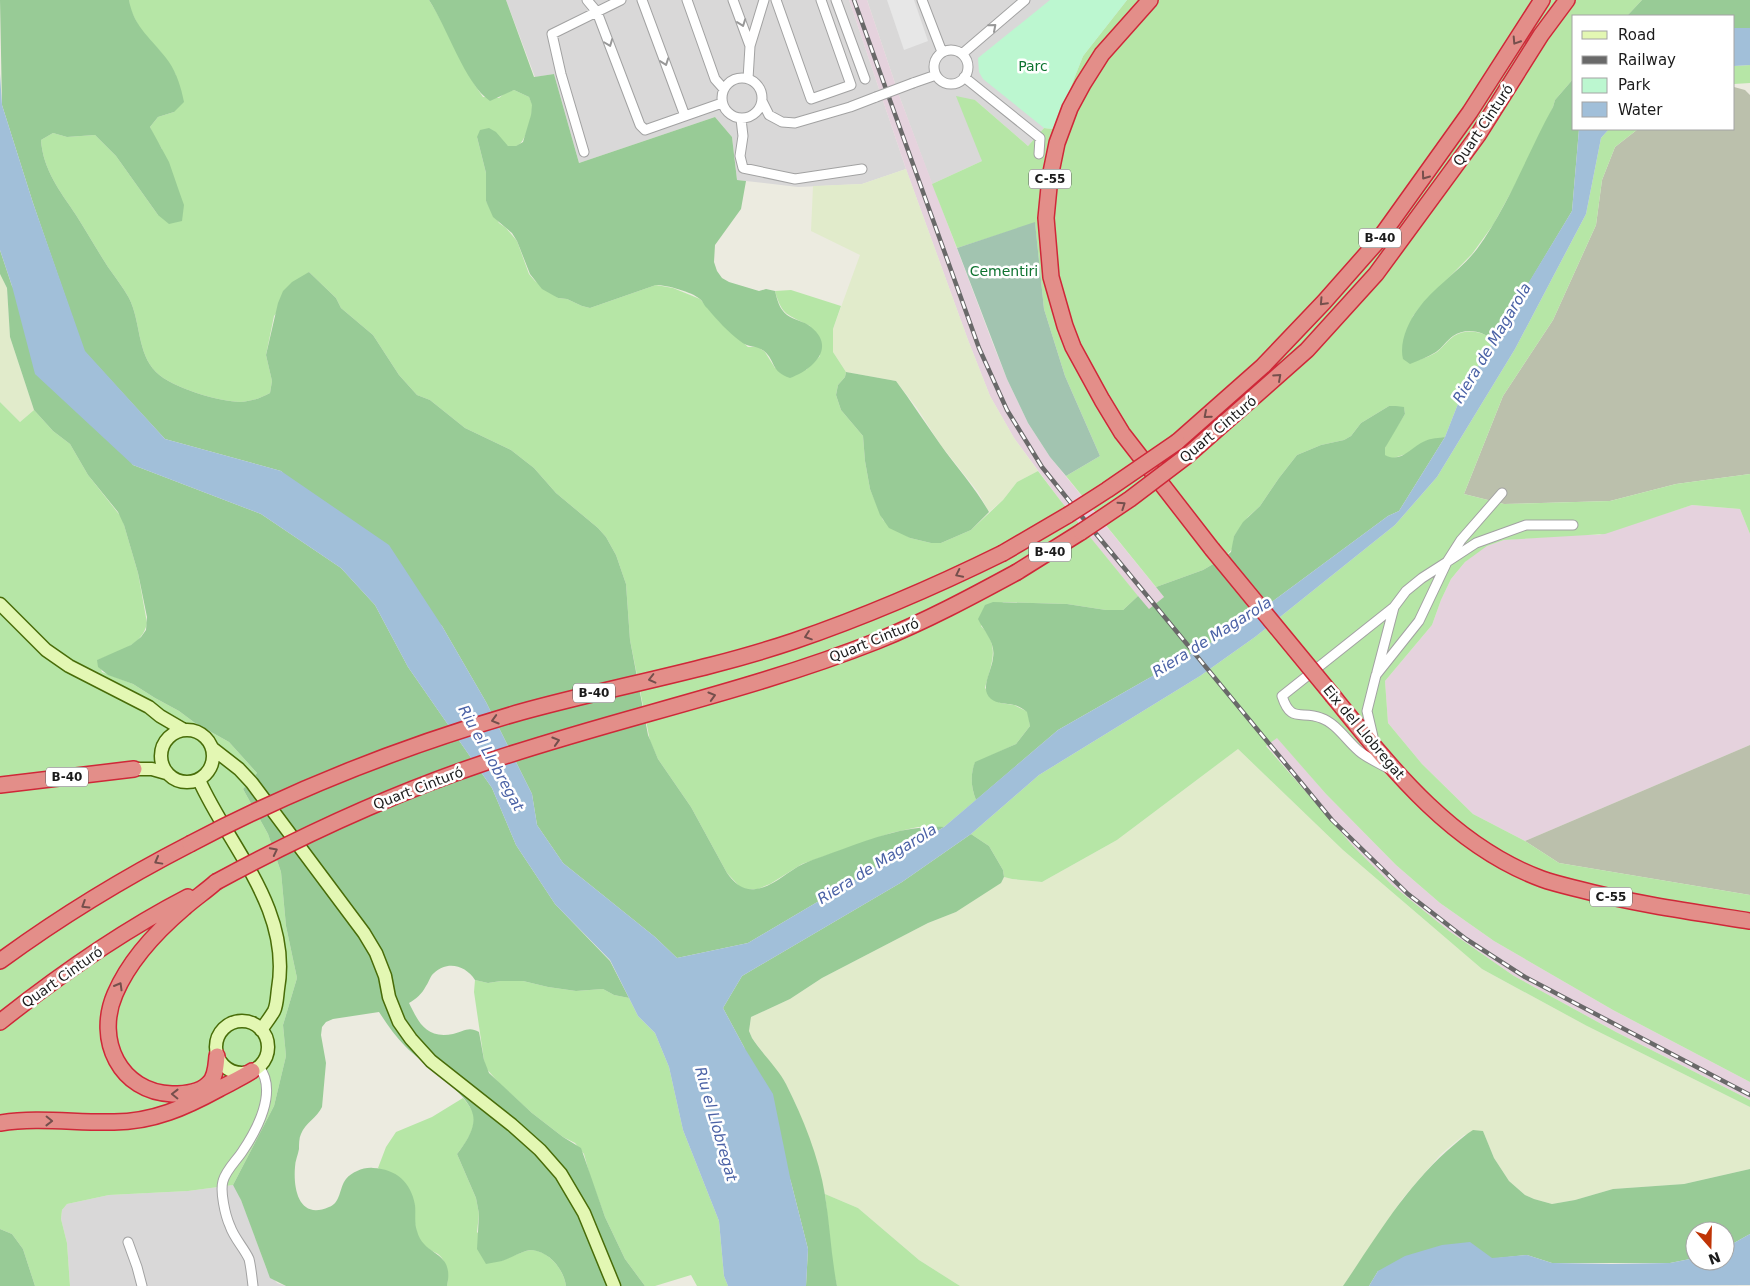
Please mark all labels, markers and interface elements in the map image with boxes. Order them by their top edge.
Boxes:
legend [1572,15,1735,130]
one-way arrow [736,18,746,27]
one-way arrow [988,24,997,33]
text: Road [1618,26,1656,44]
one-way arrow [1512,36,1522,45]
one-way arrow [603,38,613,47]
text: Railway [1618,51,1676,69]
one-way arrow [659,57,670,66]
park label: Parc [1018,58,1048,74]
text: Park [1618,76,1651,94]
street label: Quart Cinturó [1450,81,1516,169]
text: Water [1618,101,1663,119]
road number: C-55 [1029,170,1071,188]
one-way arrow [1422,170,1431,180]
road number: B-40 [1359,228,1401,248]
park label: Cementiri [970,263,1038,279]
water label: Riera de Magarola [1449,280,1535,406]
one-way arrow [1320,297,1329,306]
one-way arrow [1272,374,1281,383]
street label: Quart Cinturó [1176,392,1260,466]
one-way arrow [1204,410,1213,418]
one-way arrow [1117,501,1126,511]
road number: B-40 [1029,542,1071,562]
one-way arrow [955,568,964,578]
water label: Riera de Magarola [1149,593,1275,681]
street label: Quart Cinturó [827,615,921,665]
one-way arrow [805,630,813,640]
one-way arrow [647,673,656,684]
street label: Eix del Llobregat [1320,682,1408,783]
road number: B-40 [573,684,615,702]
one-way arrow [708,691,716,702]
water label: Riu el Llobregat [454,702,528,815]
one-way arrow [491,715,499,725]
one-way arrow [551,736,559,746]
street label: Quart Cinturó [371,763,465,813]
road number: B-40 [46,768,88,786]
water label: Riera de Magarola [814,820,940,908]
one-way arrow [269,847,278,857]
one-way arrow [154,855,163,865]
road number: C-55 [1590,888,1632,906]
one-way arrow [81,898,90,908]
street label: Quart Cinturó [18,943,106,1011]
one-way arrow [113,982,123,991]
water label: Riu el Llobregat [691,1065,741,1184]
one-way arrow [171,1088,179,1099]
one-way arrow [45,1116,53,1126]
north arrow [1685,1221,1735,1271]
text: N [1706,1249,1723,1268]

